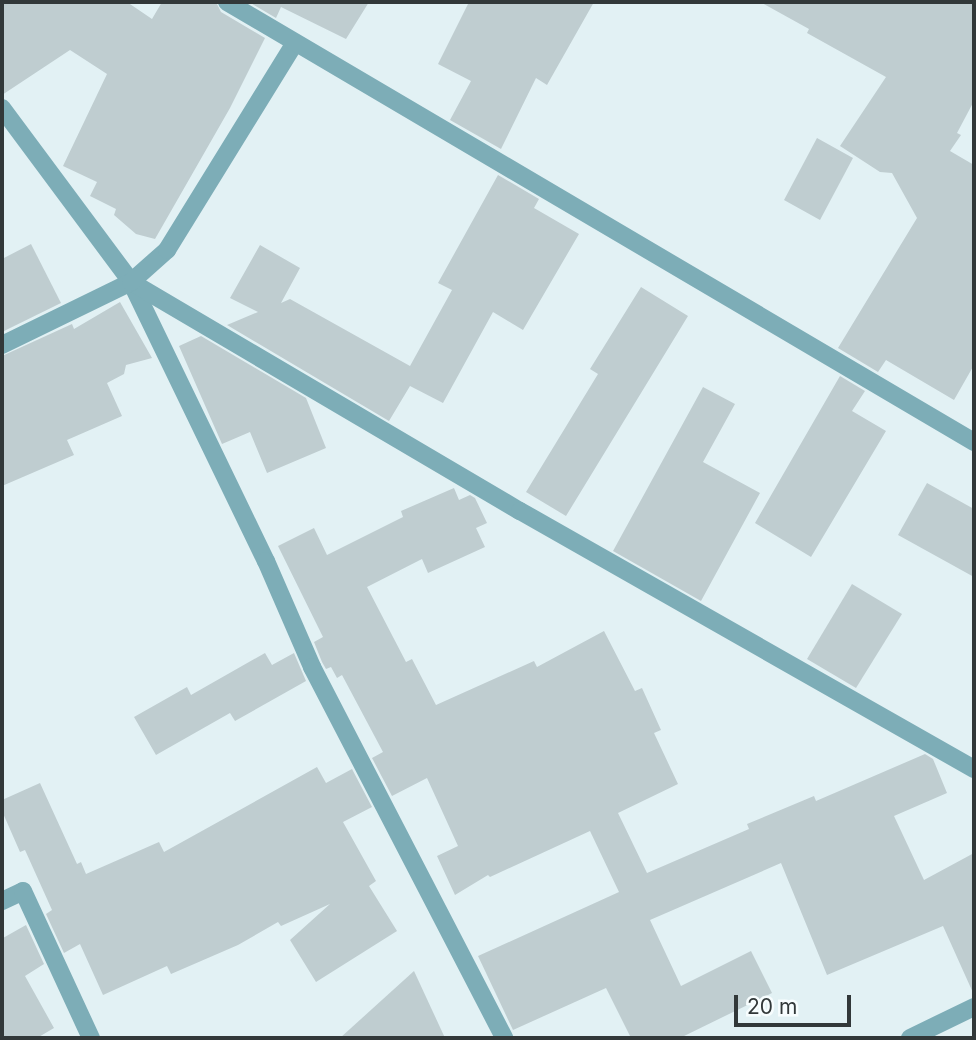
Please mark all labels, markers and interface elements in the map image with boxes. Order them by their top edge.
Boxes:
scale bar [738,981,855,1025]
text: 20 m [747,994,797,1019]

